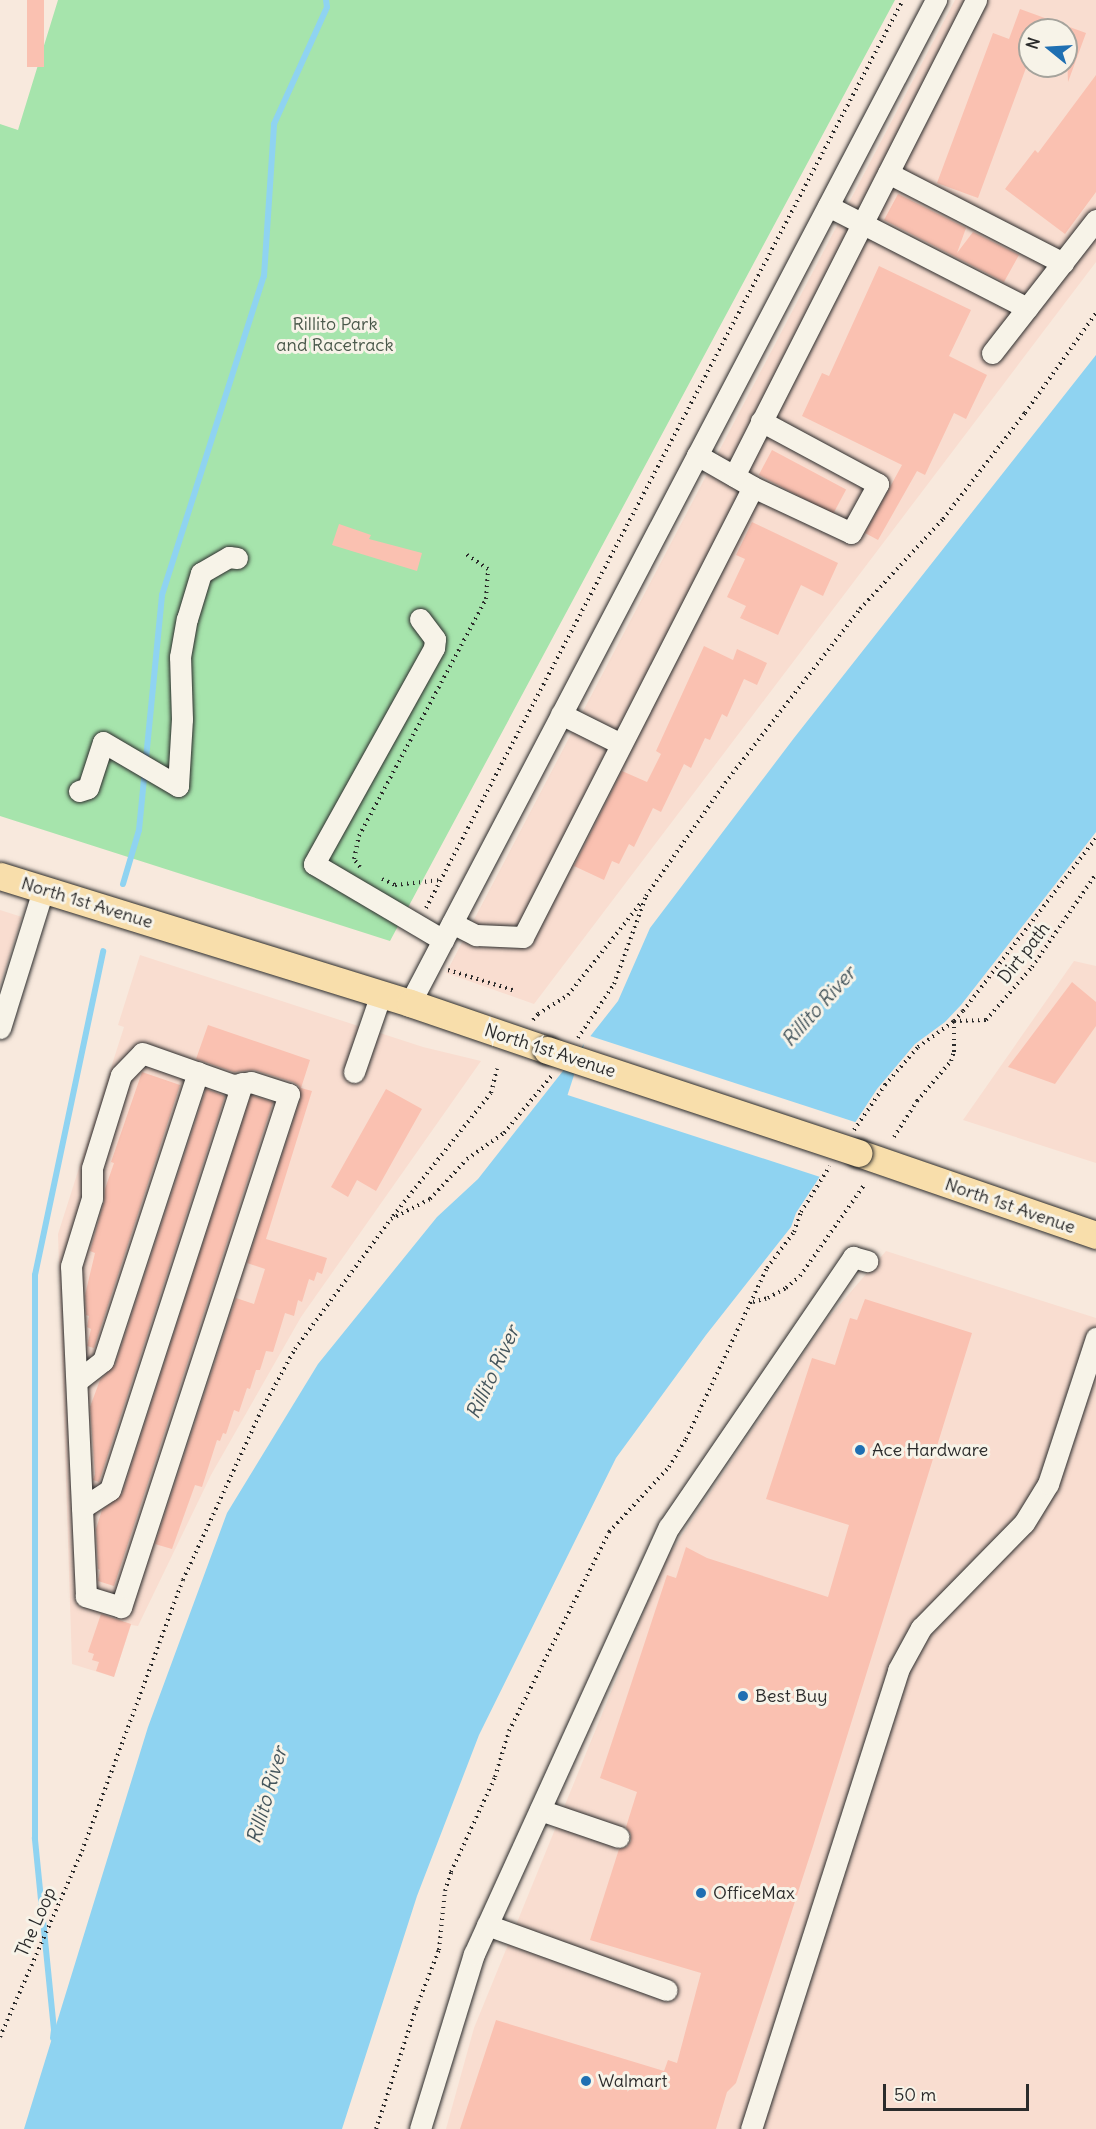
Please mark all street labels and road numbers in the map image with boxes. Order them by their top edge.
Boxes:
street label: North 1st Avenue [19,873,155,933]
street label: Dirt path [993,918,1055,988]
street label: North 1st Avenue [482,1020,618,1082]
street label: North 1st Avenue [942,1174,1078,1238]
street label: The Loop [11,1884,61,1960]

